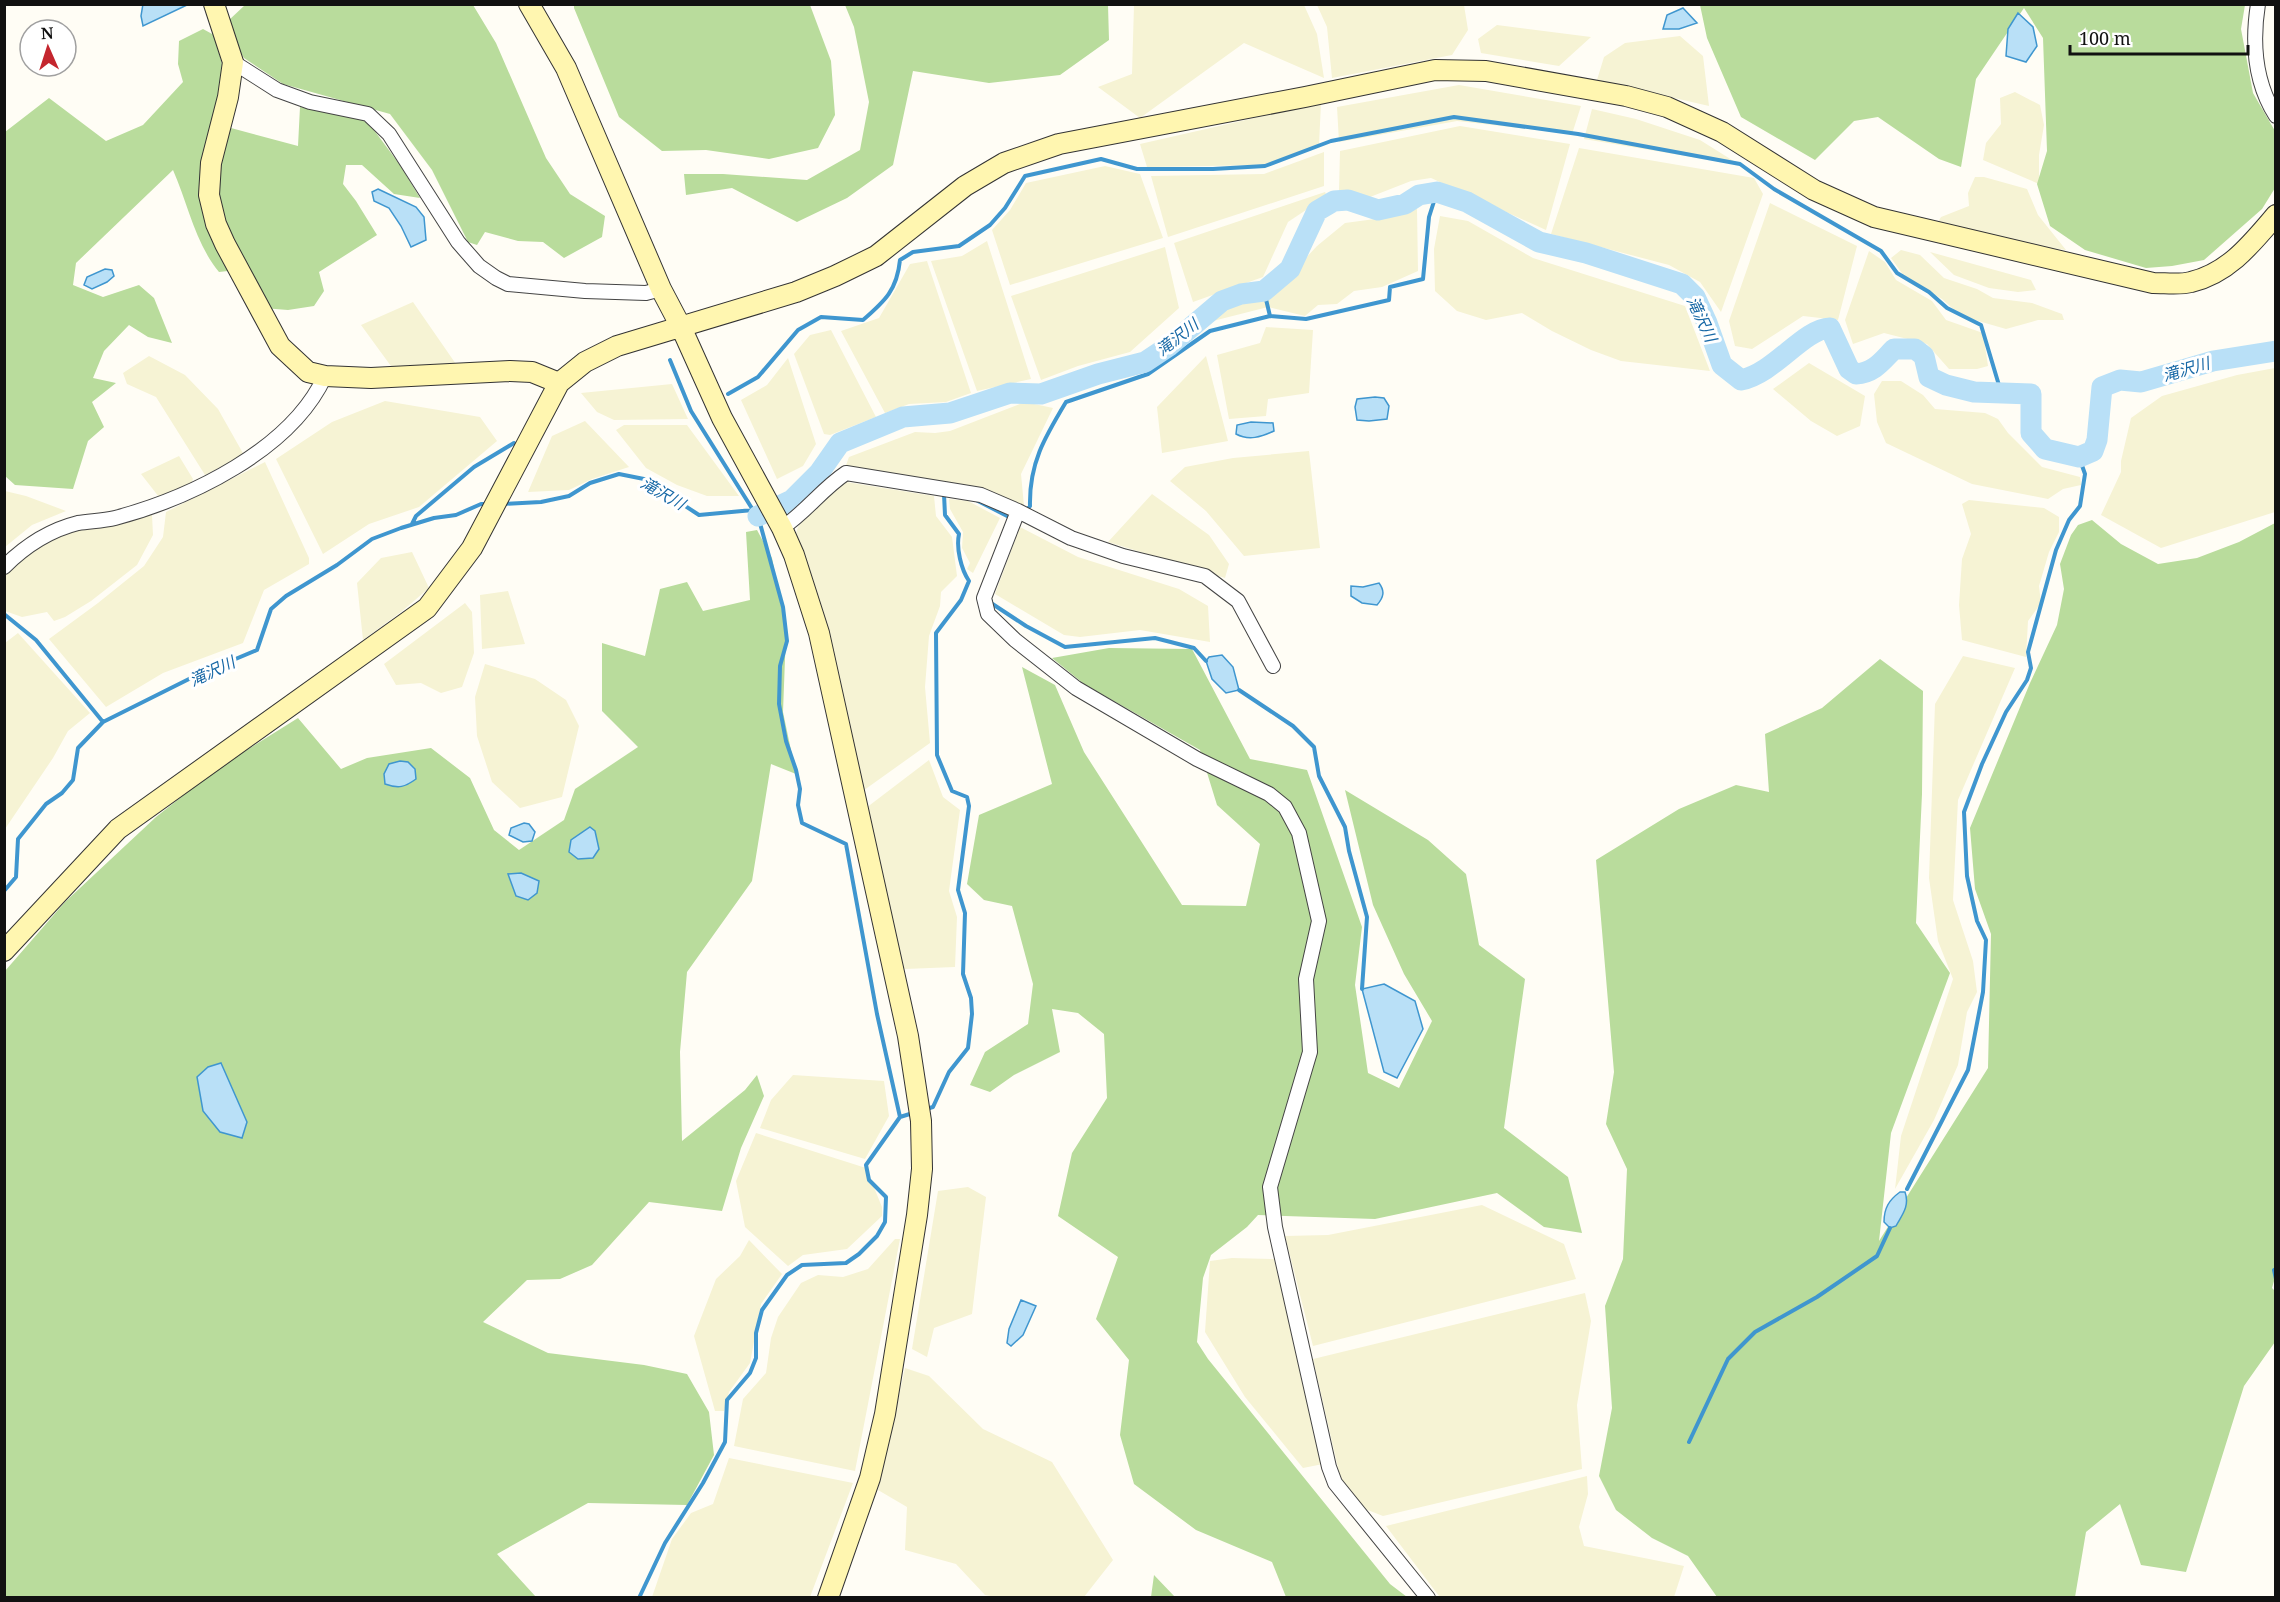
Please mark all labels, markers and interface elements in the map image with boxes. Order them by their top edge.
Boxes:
north arrow [18,18,78,78]
scale bar [2070,18,2248,56]
text: N [40,22,54,44]
text: 100 m [2079,26,2131,50]
water label: 滝沢川 [1682,293,1723,347]
water label: 滝沢川 [1151,312,1204,360]
water label: 滝沢川 [2160,351,2214,386]
water label: 滝沢川 [637,471,691,516]
water label: 滝沢川 [186,650,240,691]

